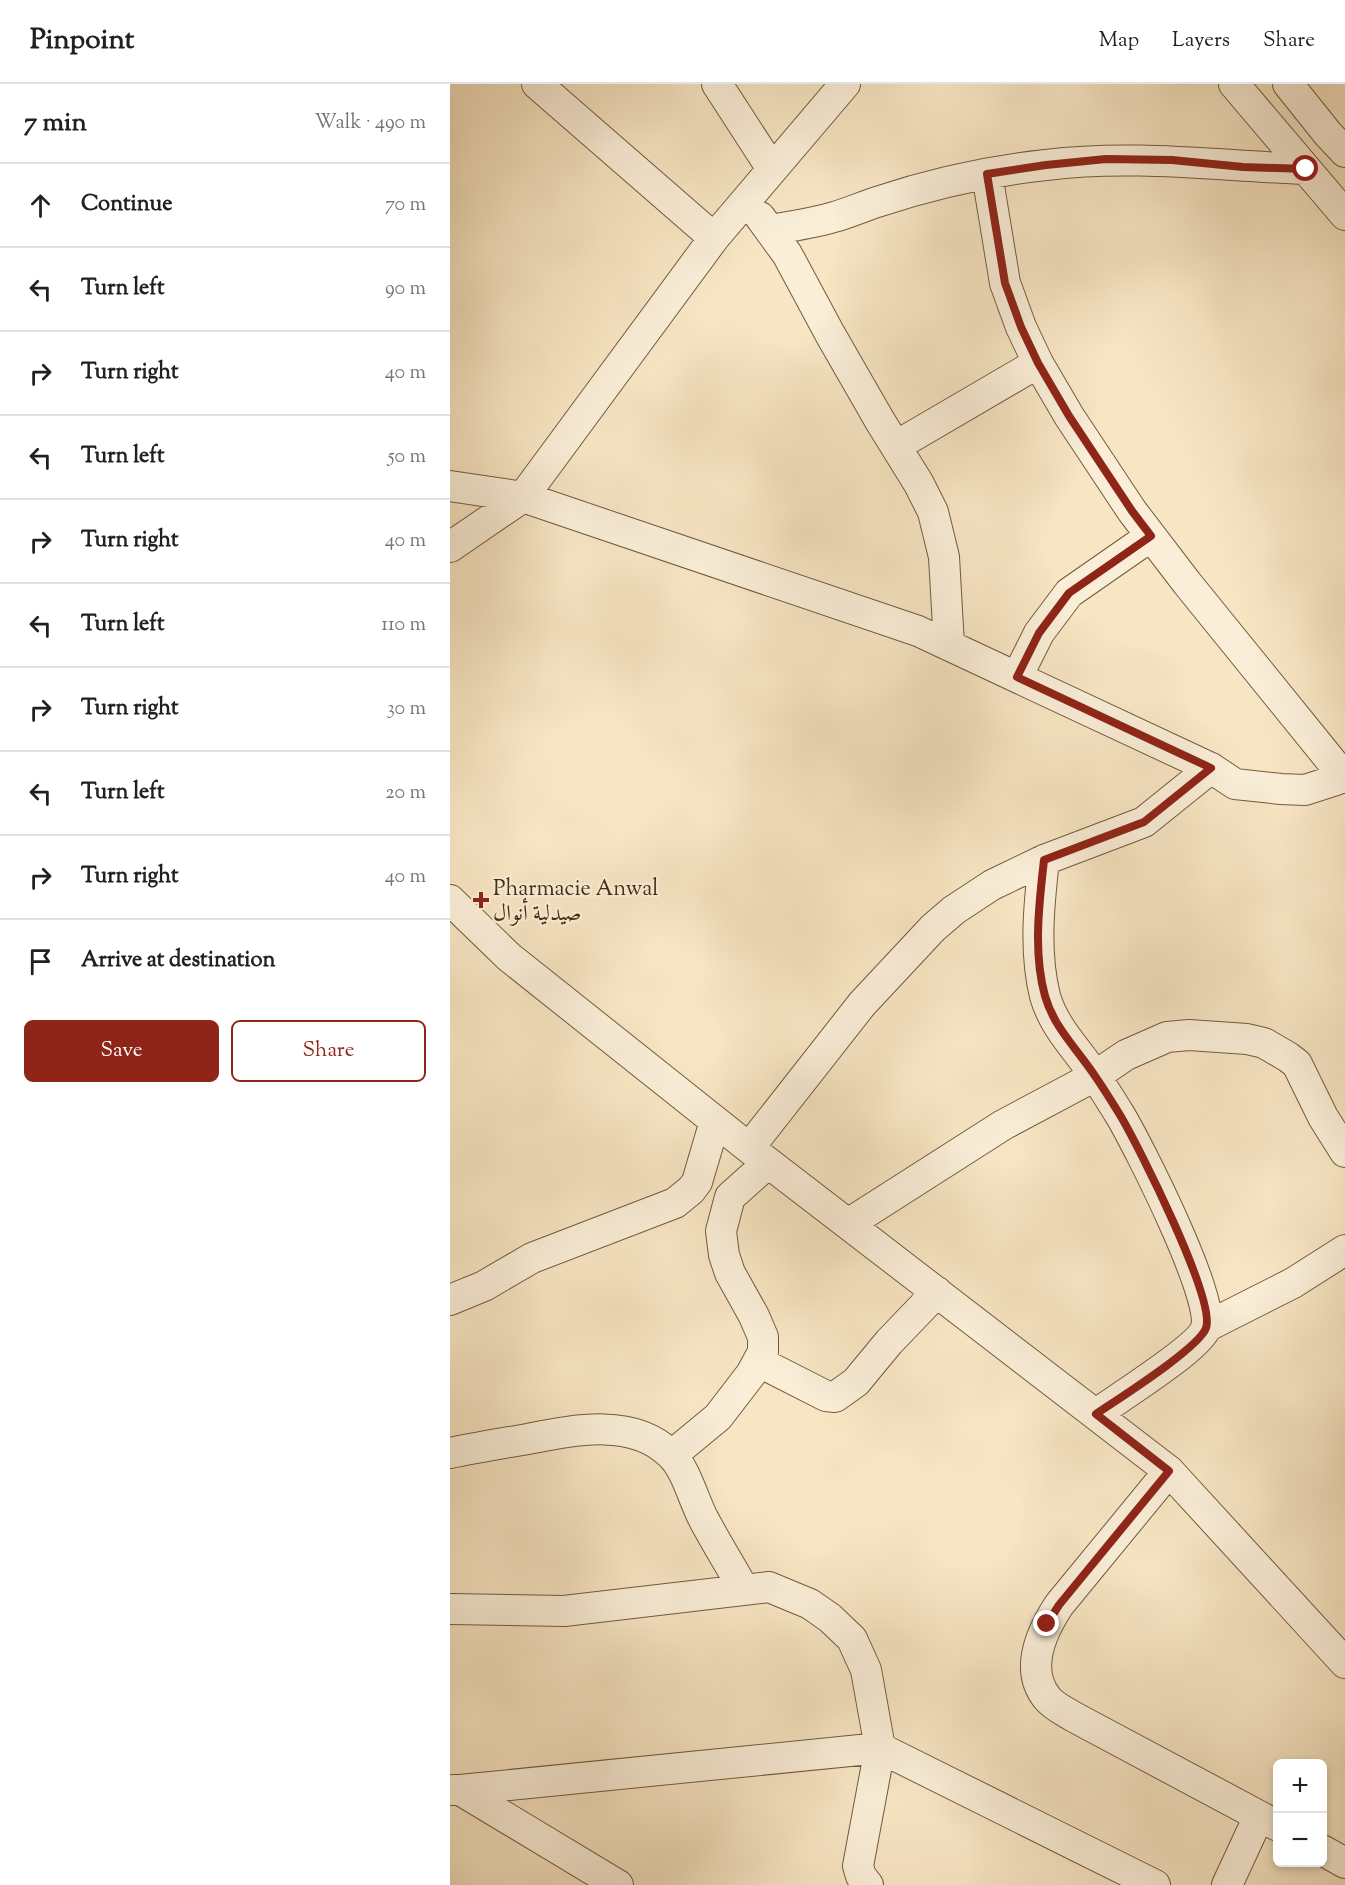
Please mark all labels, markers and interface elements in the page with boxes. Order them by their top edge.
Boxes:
text: Pinpoint [30,21,134,61]
text: Map [1099,26,1139,56]
text: Layers [1172,26,1230,56]
text: Share [1263,26,1315,56]
text: 7 min [24,105,87,142]
text: Walk · 490 m [315,109,426,138]
route start [1292,155,1318,181]
icon: ahead [24,189,57,222]
text: Continue [81,189,172,221]
text: 70 m [385,191,426,220]
icon: left [24,273,57,306]
text: Turn left [81,273,164,305]
text: 90 m [385,275,426,304]
icon: right [24,357,57,390]
text: Turn right [81,357,178,389]
text: 40 m [385,359,426,388]
icon: left [24,441,57,474]
text: Turn left [81,441,164,473]
text: 50 m [388,443,426,472]
icon: right [24,525,57,558]
text: Turn right [81,525,178,557]
text: 40 m [385,527,426,556]
icon: left [24,609,57,642]
text: Turn left [81,609,164,641]
text: 110 m [381,611,426,640]
icon: right [24,693,57,726]
text: Turn right [81,693,178,725]
text: 30 m [387,695,426,724]
icon: left [24,777,57,810]
text: Turn left [81,777,164,809]
text: 20 m [385,779,426,808]
icon: right [24,861,57,894]
text: Turn right [81,861,178,893]
text: 40 m [385,863,426,892]
place label: Pharmacie Anwal صيدلية أنوال [493,874,658,931]
marker: Pharmacie Anwal صيدلية أنوال [474,893,488,907]
icon: arrive [24,945,57,978]
text: Arrive at destination [81,945,276,977]
button: Save [24,1020,219,1082]
button: Share [231,1020,426,1082]
route end [1033,1610,1059,1636]
map controls [1273,1759,1327,1867]
button: + [1273,1759,1327,1813]
button: − [1273,1813,1327,1867]

